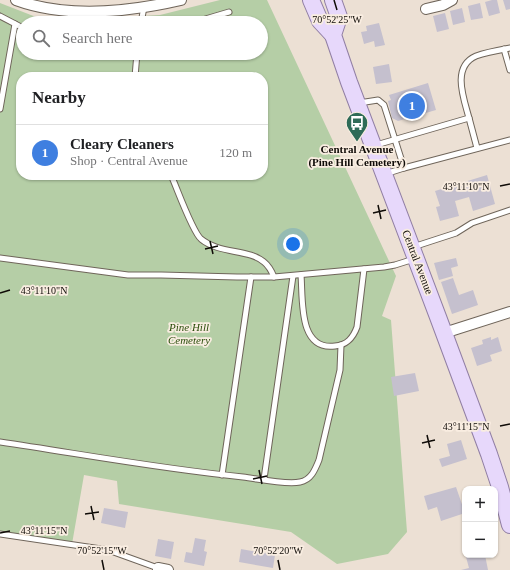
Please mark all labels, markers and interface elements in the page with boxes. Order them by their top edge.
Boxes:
text: 70°52'25"W [312,14,362,25]
search box [16,16,268,60]
icon: search [30,27,52,49]
text: Search here [62,30,132,46]
text: Nearby [32,88,86,107]
pin: 1 [399,91,425,121]
bus stop icon: Central Avenue (Pine Hill Cemetery) [344,110,370,143]
text: Cleary Cleaners [70,136,174,152]
place label: Central Avenue (Pine Hill Cemetery) [308,143,406,169]
text: 1 [42,145,48,160]
text: 120 m [219,145,252,160]
text: Shop · Central Avenue [70,153,188,168]
text: 43°11'10"N [443,181,489,192]
street label: Central Avenue [400,228,436,296]
your location [283,234,303,254]
text: 43°11'10"N [21,285,67,296]
park label: Pine Hill Cemetery [168,321,210,346]
text: 43°11'15"N [443,421,489,432]
map controls [462,486,498,558]
button: + [462,486,498,522]
button: − [462,522,498,558]
text: 43°11'15"N [21,525,67,536]
text: 70°52'15"W [77,545,127,556]
text: 70°52'20"W [253,545,303,556]

